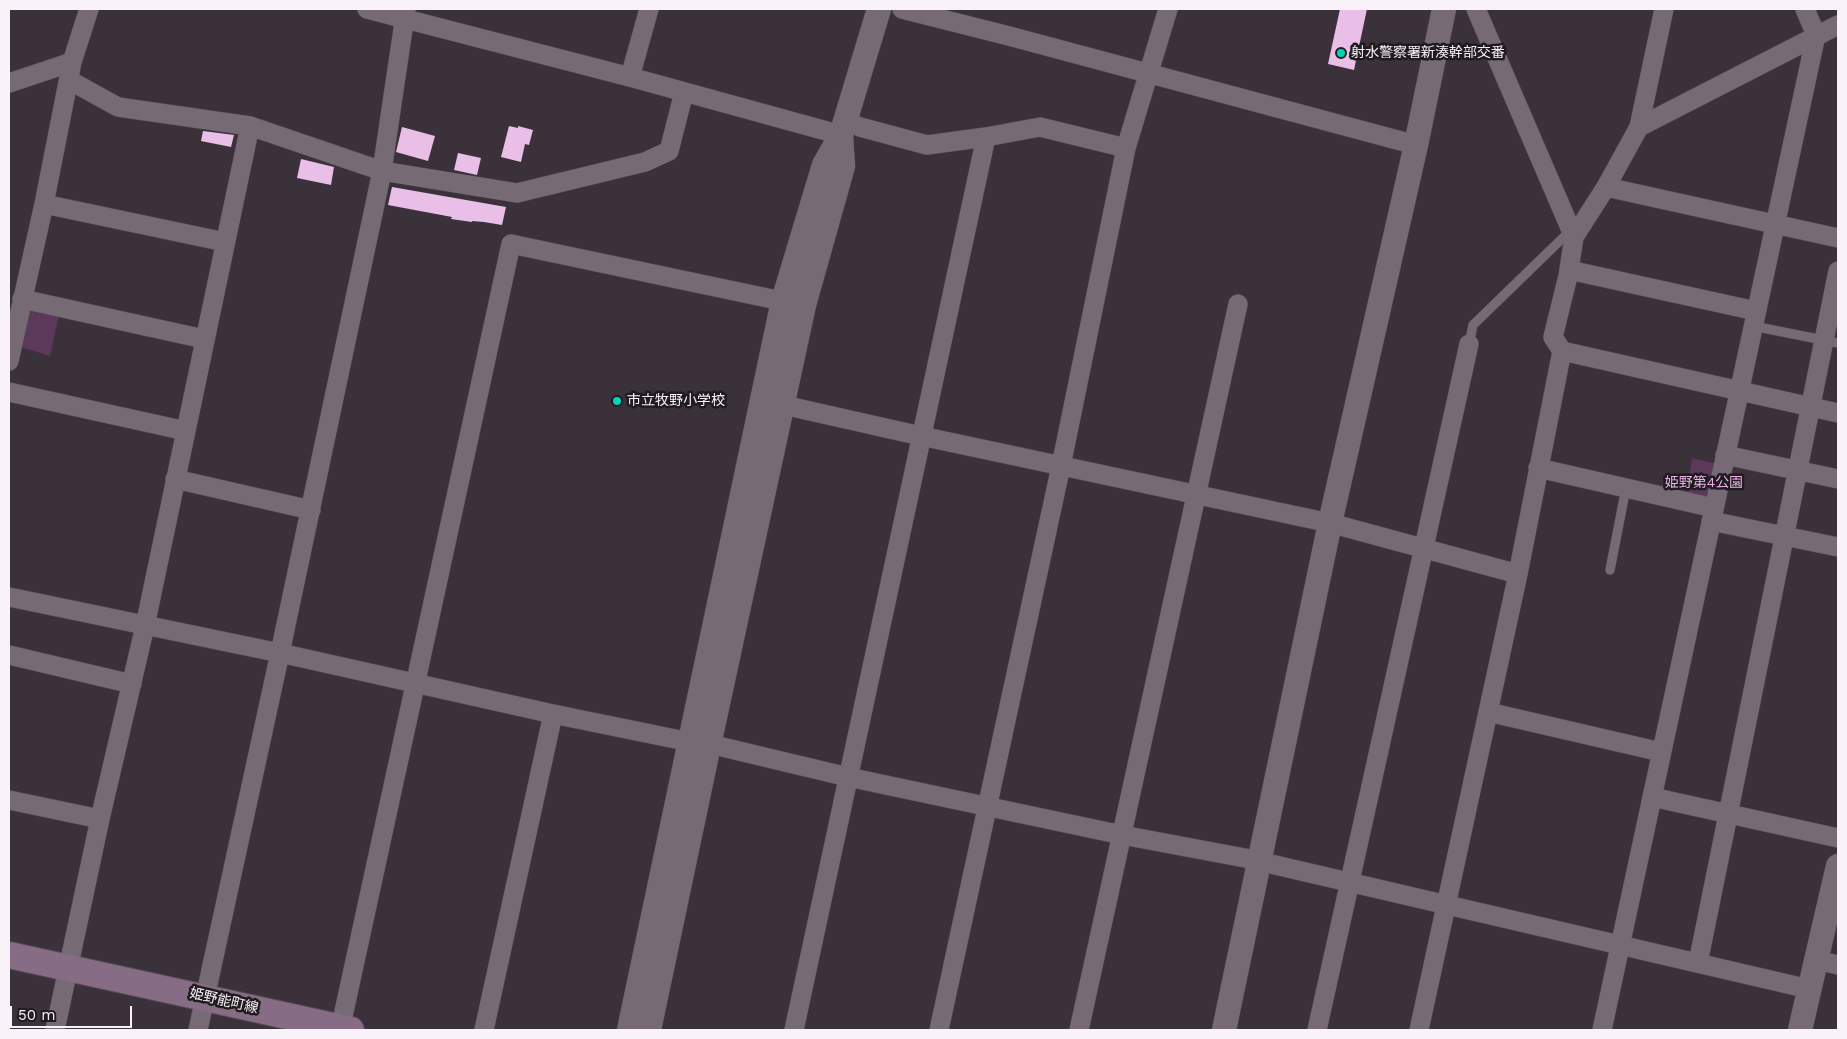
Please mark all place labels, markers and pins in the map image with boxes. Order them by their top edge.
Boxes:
place label: 射水警察署新湊幹部交番 [1351,45,1505,61]
marker: 射水警察署新湊幹部交番 [1335,47,1347,59]
place label: 市立牧野小学校 [627,393,725,409]
marker: 市立牧野小学校 [611,395,623,407]

